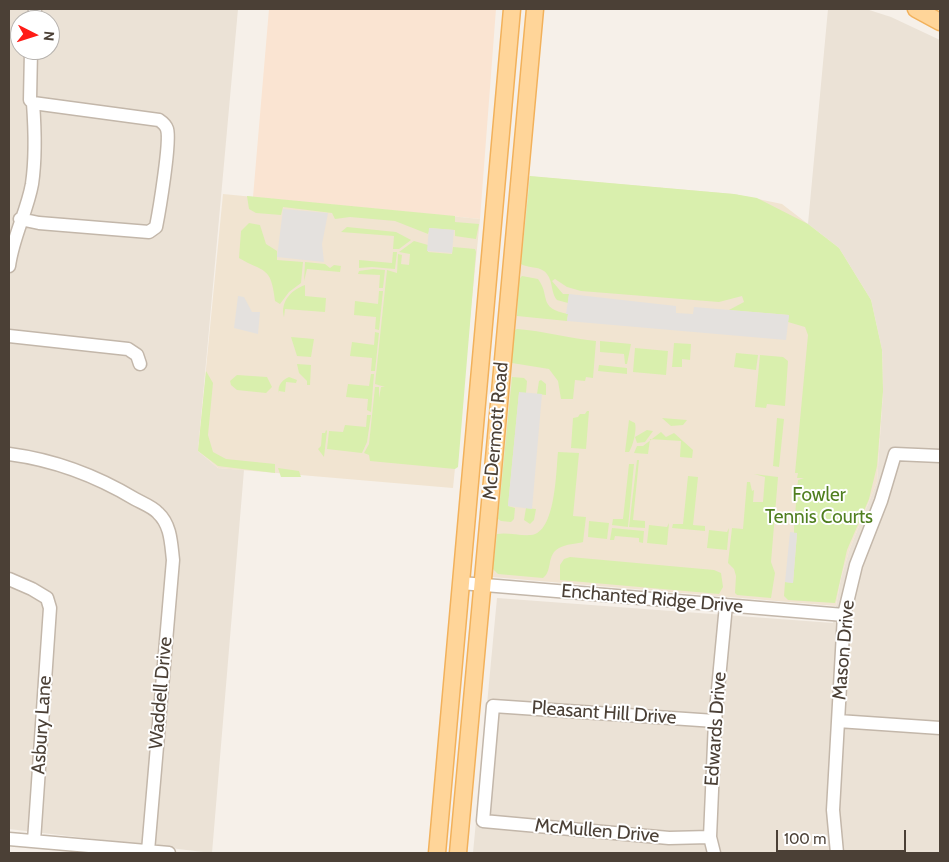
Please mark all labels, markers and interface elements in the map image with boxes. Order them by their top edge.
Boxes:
north arrow [10,10,60,60]
text: N [40,31,58,42]
street label: McDermott Road [479,361,513,501]
park label: Fowler Tennis Courts [765,484,873,528]
street label: Enchanted Ridge Drive [560,580,744,618]
street label: Mason Drive [828,599,860,701]
street label: Waddell Drive [145,636,177,750]
street label: Edwards Drive [701,671,731,787]
street label: Asbury Lane [27,675,57,775]
street label: Pleasant Hill Drive [531,697,677,729]
street label: McMullen Drive [534,814,660,848]
scale bar [779,820,909,852]
text: 100 m [784,830,826,848]

